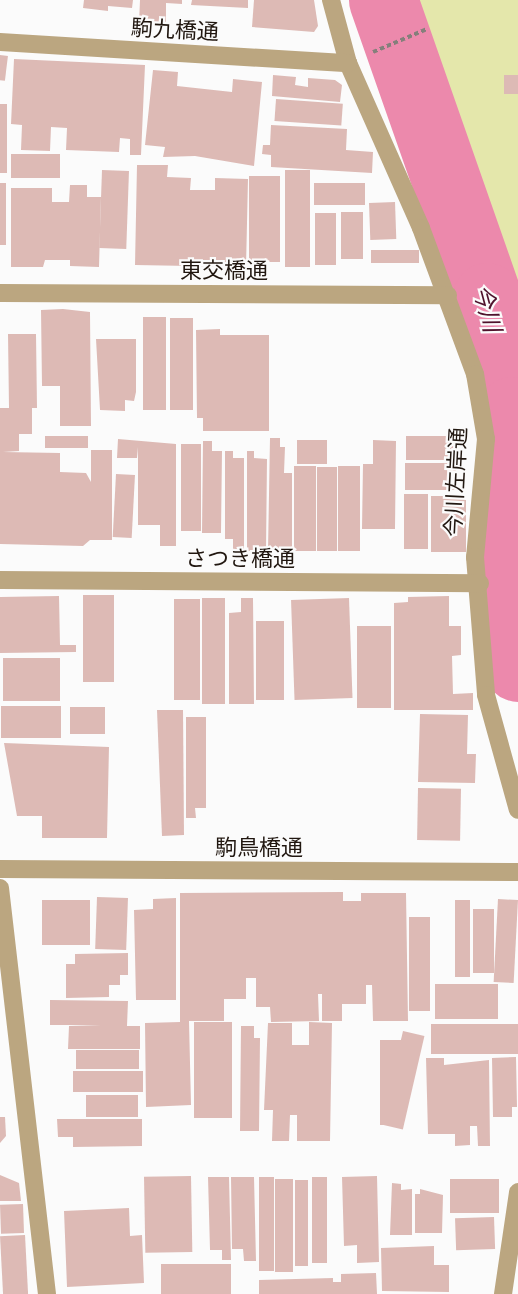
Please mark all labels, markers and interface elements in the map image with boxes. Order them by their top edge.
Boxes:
street label: 駒九橋通 [130,14,220,44]
street label: 東交橋通 [180,257,268,283]
water label: 今川 [468,281,508,335]
street label: 今川左岸通 [439,426,471,538]
street label: さつき橋通 [185,545,295,571]
street label: 駒鳥橋通 [215,834,303,860]

